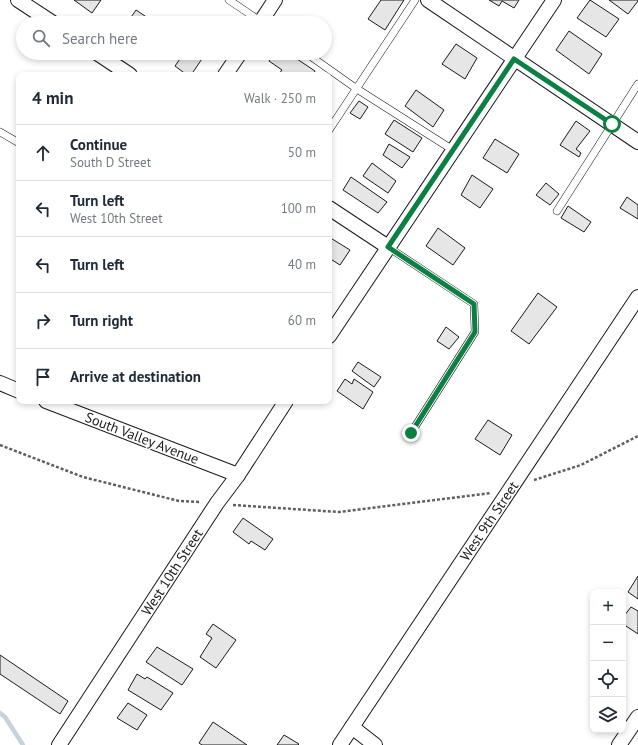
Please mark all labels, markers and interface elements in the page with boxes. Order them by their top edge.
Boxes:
search box [16,16,332,60]
icon: search [30,27,52,49]
text: Search here [62,29,138,48]
text: 4 min [32,87,73,109]
text: Walk · 250 m [244,90,316,107]
route start [603,115,621,133]
text: Continue [70,135,127,154]
icon: ahead [32,142,54,164]
text: 50 m [288,144,316,161]
text: South D Street [70,154,151,171]
text: Turn left [70,191,124,210]
icon: left [32,198,54,220]
text: 100 m [281,200,316,217]
text: West 10th Street [70,210,163,227]
icon: left [32,254,54,276]
text: Turn left [70,255,124,274]
text: 40 m [288,256,316,273]
icon: right [32,310,54,332]
text: Turn right [70,311,133,330]
text: 60 m [288,312,316,329]
icon: arrive [32,366,54,388]
text: Arrive at destination [70,367,201,386]
street label: South Valley Avenue [83,408,201,468]
route end [402,424,420,442]
street label: West 9th Street [456,478,522,564]
street label: West 10th Street [137,525,207,619]
map controls [590,589,626,733]
button: + [590,589,626,625]
button: − [590,625,626,661]
button: locate [590,661,626,697]
button: layers [590,697,626,733]

